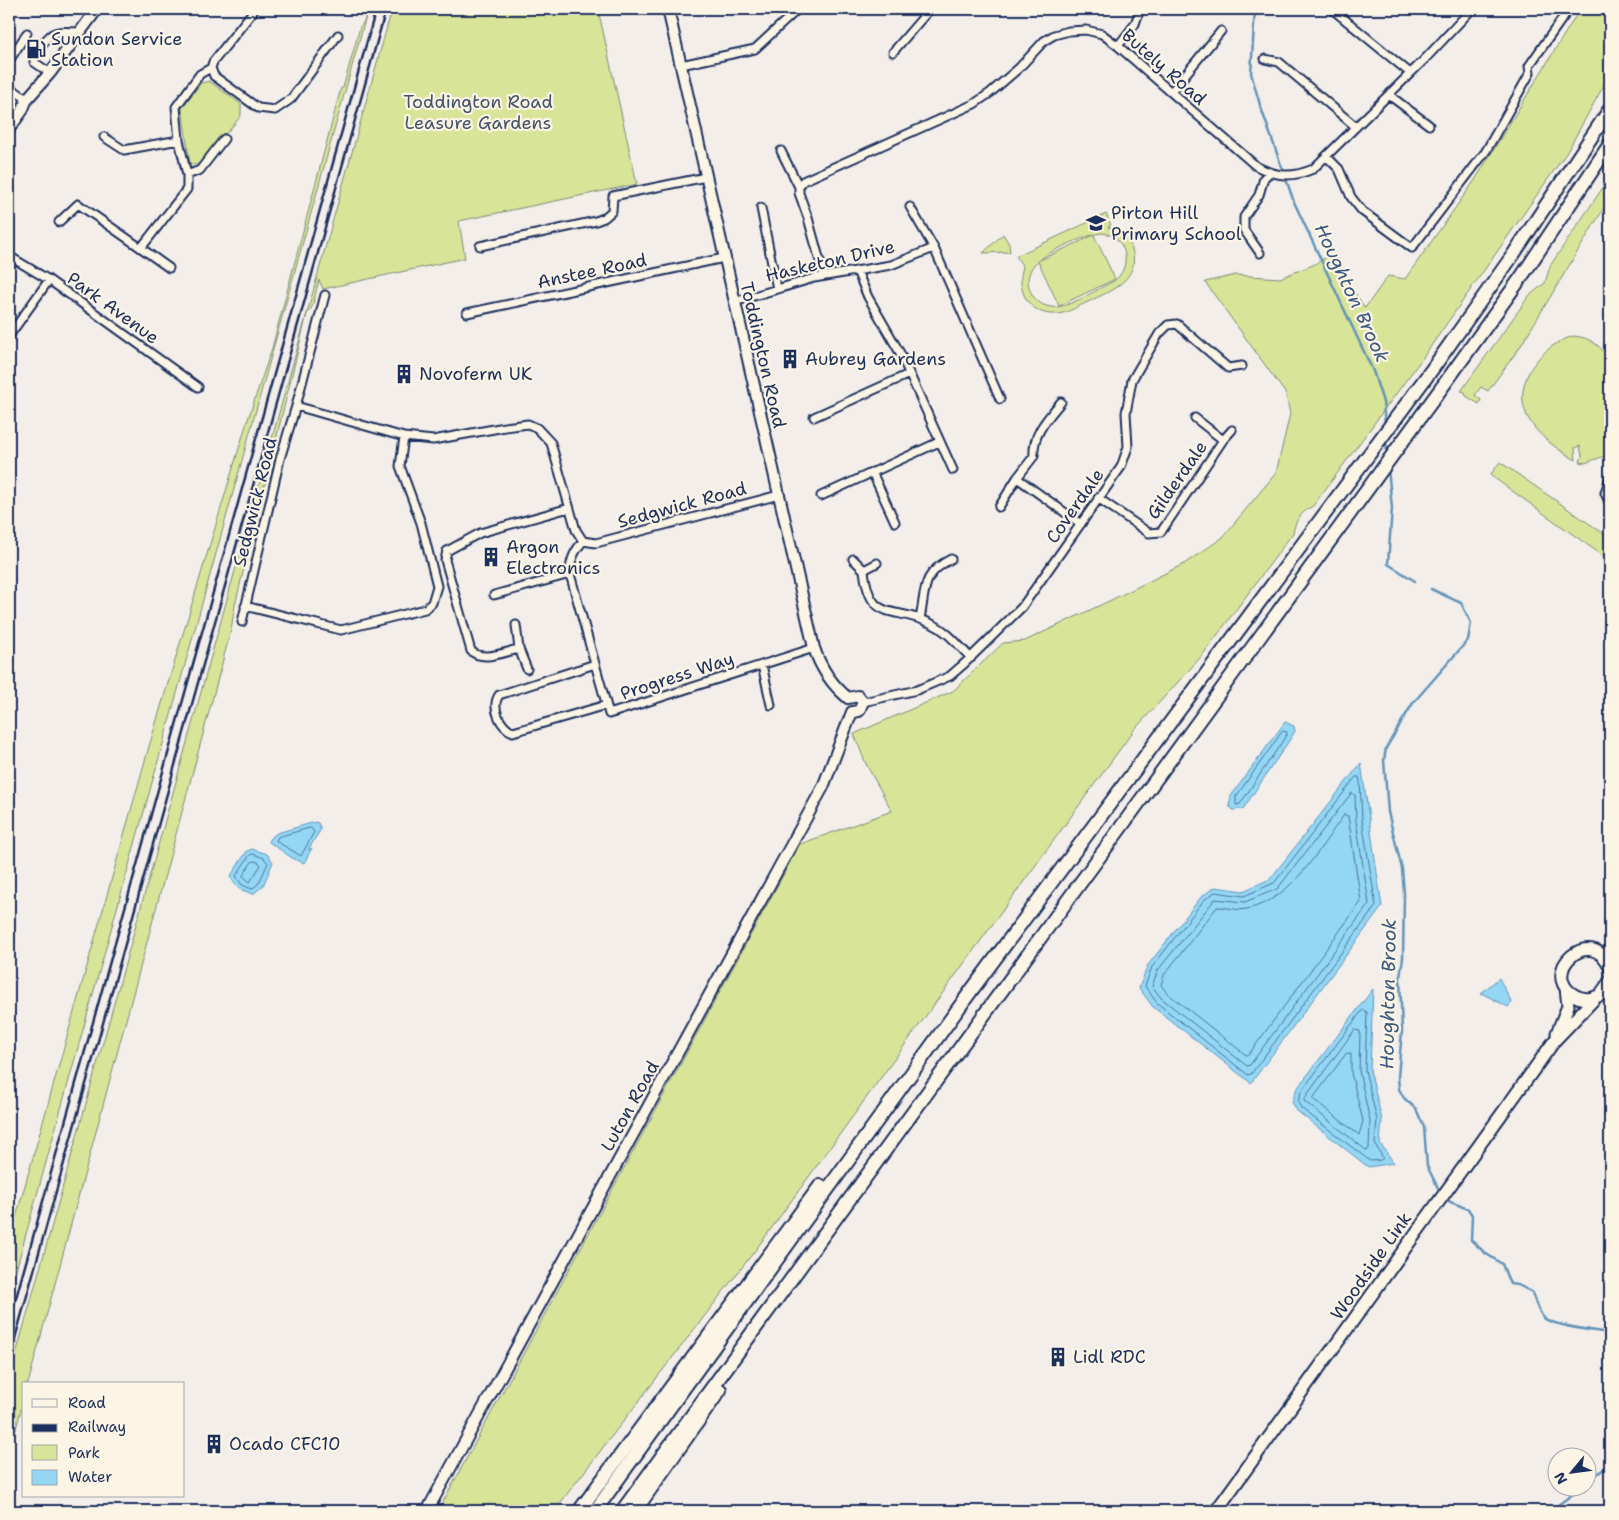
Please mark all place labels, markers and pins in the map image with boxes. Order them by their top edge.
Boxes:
place label: Sundon Service Station [51,27,182,72]
fuel station icon: Sundon Service Station [25,38,47,60]
place label: Pirton Hill Primary School [1111,201,1242,246]
school or university icon: Pirton Hill Primary School [1085,212,1107,234]
place label: Aubrey Gardens [805,347,946,371]
building icon: Aubrey Gardens [779,348,801,370]
place label: Novoferm UK [419,362,533,386]
building icon: Novoferm UK [393,363,415,385]
place label: Argon Electronics [506,535,600,580]
building icon: Argon Electronics [480,546,502,568]
place label: Lidl RDC [1073,1345,1146,1369]
building icon: Lidl RDC [1047,1346,1069,1368]
place label: Ocado CFC10 [229,1432,341,1456]
building icon: Ocado CFC10 [203,1433,225,1455]

